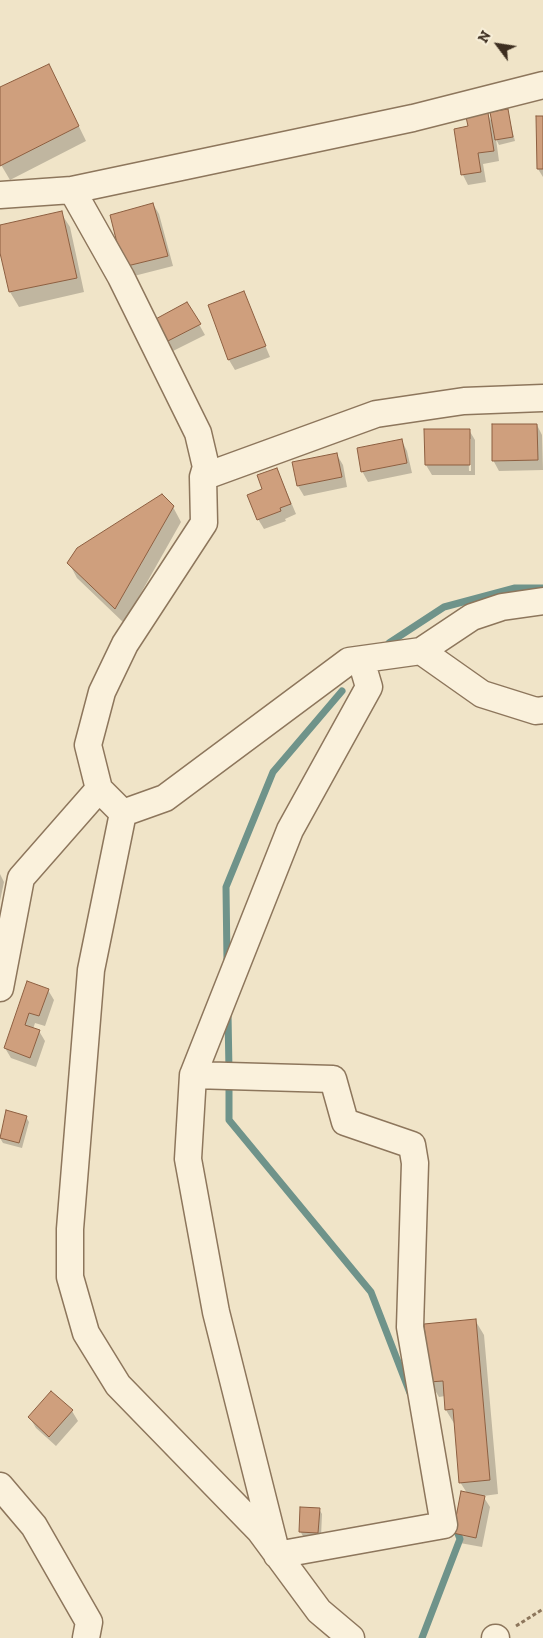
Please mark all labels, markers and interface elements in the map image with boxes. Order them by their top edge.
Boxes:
north arrow [473,20,523,70]
text: N [475,28,495,46]

